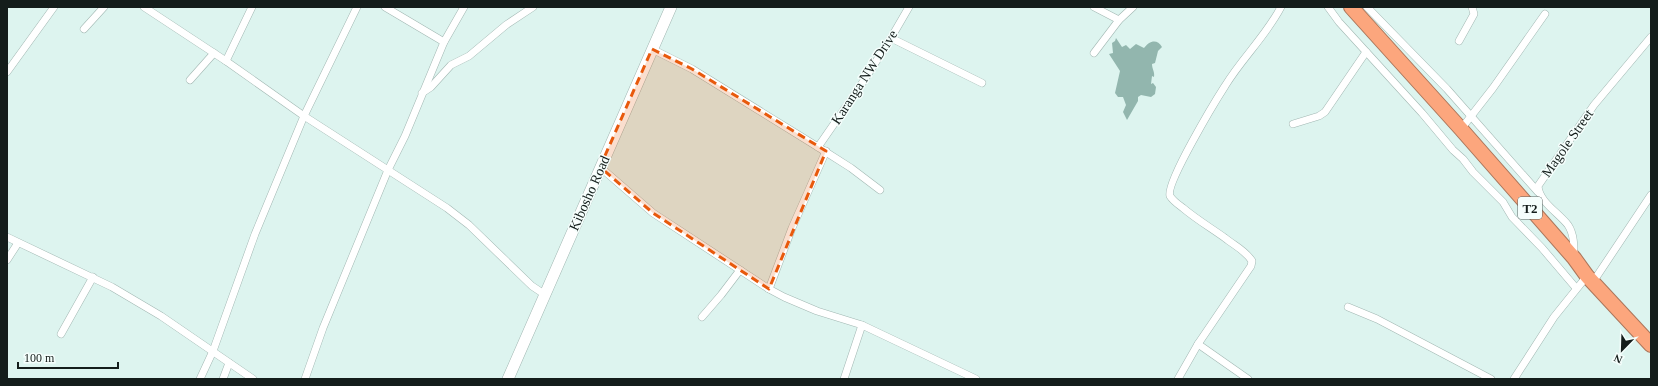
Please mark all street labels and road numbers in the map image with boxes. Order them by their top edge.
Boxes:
street label: Karanga NW Drive [828,27,900,127]
street label: Magole Street [1539,107,1596,180]
street label: Kibosho Road [566,153,613,233]
road number: T2 [1518,197,1542,219]

